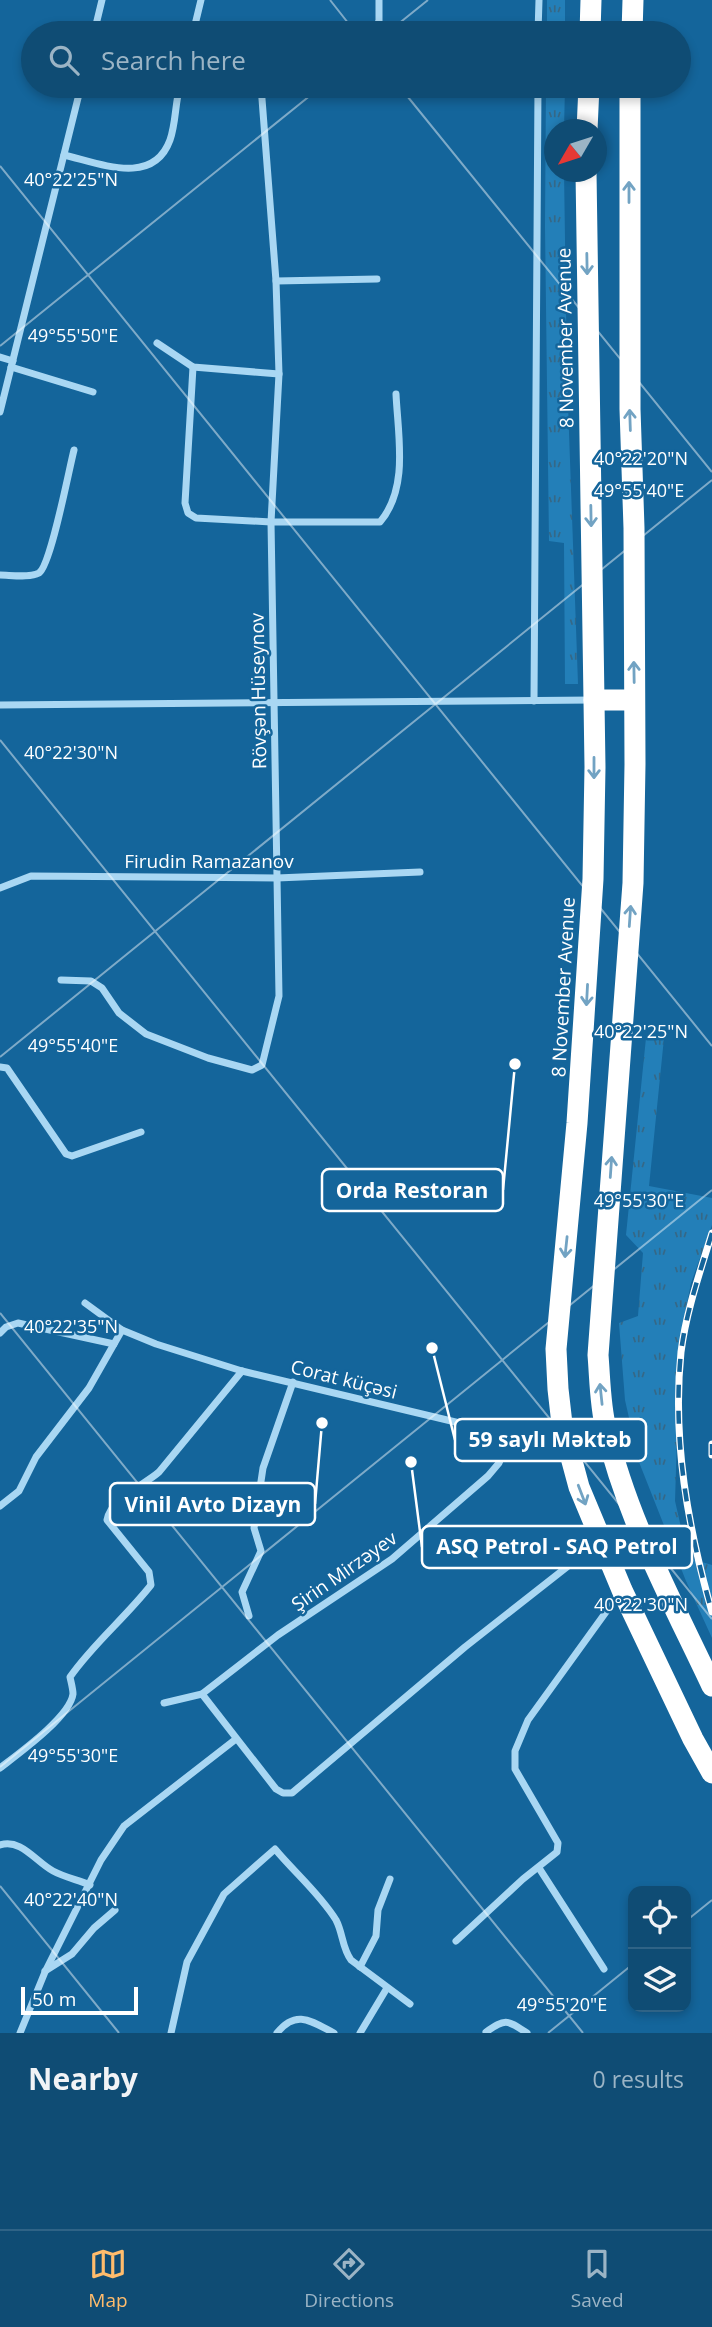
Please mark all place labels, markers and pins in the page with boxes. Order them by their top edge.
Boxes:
callout: Orda Restoran [322,1169,503,1211]
callout: 59 saylı Məktəb [455,1419,646,1461]
callout: Vinil Avto Dizayn [110,1483,315,1525]
callout: ASQ Petrol - SAQ Petrol [422,1526,692,1568]

